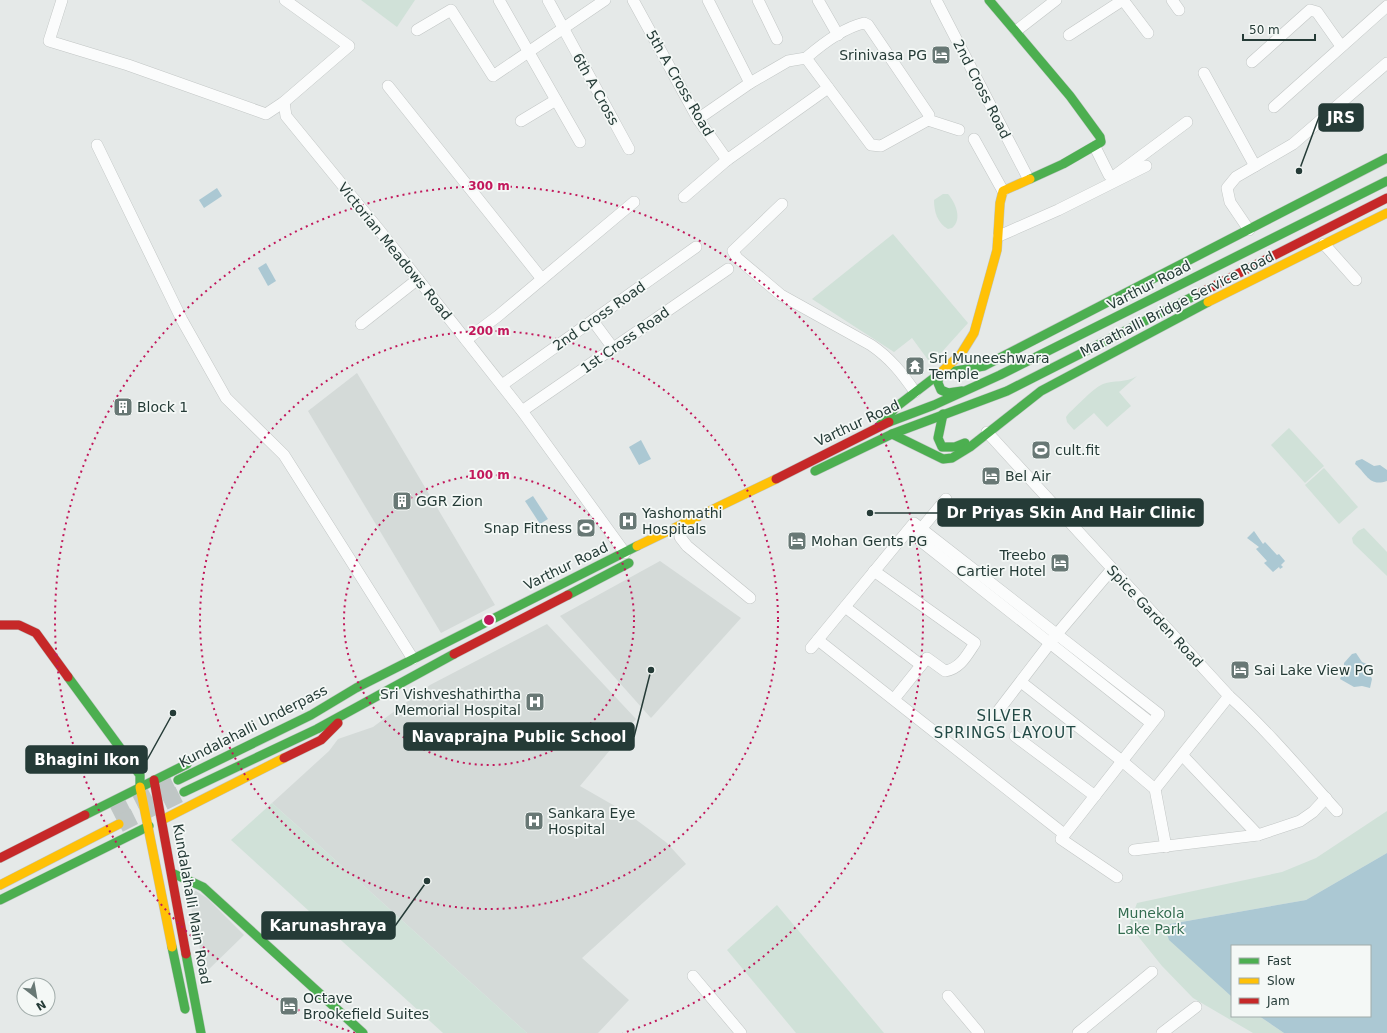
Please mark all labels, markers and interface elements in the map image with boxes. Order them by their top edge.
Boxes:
scale bar [1243,16,1315,42]
text: 50 m [1249,23,1280,37]
street label: 5th A Cross Road [643,27,717,139]
street label: 2nd Cross Road [950,37,1014,141]
hotel icon: Srinivasa PG [930,44,952,66]
place label: Srinivasa PG [839,47,927,63]
street label: 6th A Cross [570,50,622,128]
callout: JRS [1319,104,1363,131]
text: JRS [1326,109,1355,127]
street label: Victorian Meadows Road [335,179,455,323]
text: 300 m [468,179,510,193]
street label: Marathalli Bridge Service Road [1077,248,1277,360]
street label: Varthur Road [1105,257,1193,313]
street label: 2nd Cross Road [550,278,648,354]
street label: 1st Cross Road [578,304,672,376]
text: 200 m [468,324,510,338]
place label: Sri Muneeshwara Temple [928,350,1050,382]
temple icon: Sri Muneeshwara Temple [904,355,926,377]
building icon: Block 1 [112,396,134,418]
street label: Varthur Road [812,396,902,450]
place label: Block 1 [137,399,188,415]
sports icon: cult.fit [1030,439,1052,461]
place label: cult.fit [1055,442,1100,458]
hotel icon: Bel Air [980,465,1002,487]
text: 100 m [468,468,510,482]
place label: Bel Air [1005,468,1051,484]
building icon: GGR Zion [391,490,413,512]
place label: GGR Zion [416,493,483,509]
callout: Dr Priyas Skin And Hair Clinic [938,499,1203,526]
text: Dr Priyas Skin And Hair Clinic [946,504,1196,522]
place label: Yashomathi Hospitals [641,505,722,537]
hospital icon: Yashomathi Hospitals [617,510,639,532]
sports icon: Snap Fitness [575,517,597,539]
place label: Snap Fitness [484,520,572,536]
hotel icon: Mohan Gents PG [786,530,808,552]
place label: Mohan Gents PG [811,533,927,549]
street label: Varthur Road [521,539,611,593]
place label: Treebo Cartier Hotel [957,547,1046,579]
hotel icon: Treebo Cartier Hotel [1049,552,1071,574]
street label: Spice Garden Road [1104,562,1206,670]
centre of rings [482,613,496,627]
hotel icon: Sai Lake View PG [1229,659,1251,681]
place label: Sai Lake View PG [1254,662,1374,678]
street label: Kundalahalli Underpass [176,682,330,770]
place label: Sri Vishveshathirtha Memorial Hospital [380,686,521,718]
hospital icon: Sri Vishveshathirtha Memorial Hospital [524,691,546,713]
district label: SILVER SPRINGS LAYOUT [934,707,1076,742]
callout: Navaprajna Public School [404,723,634,750]
text: Navaprajna Public School [412,728,626,746]
callout: Bhagini Ikon [26,746,147,773]
text: Bhagini Ikon [34,751,140,769]
place label: Sankara Eye Hospital [548,805,635,837]
hospital icon: Sankara Eye Hospital [523,810,545,832]
street label: Kundalahalli Main Road [170,822,214,986]
park label: Munekola Lake Park [1117,905,1186,937]
callout: Karunashraya [262,912,395,939]
text: Karunashraya [269,917,387,935]
legend [1231,945,1371,1017]
text: Fast [1267,954,1291,968]
text: Slow [1267,974,1295,988]
north arrow [16,977,56,1017]
place label: Octave Brookefield Suites [303,990,429,1022]
text: Jam [1266,994,1290,1008]
hotel icon: Octave Brookefield Suites [278,995,300,1017]
text: N [34,997,48,1013]

